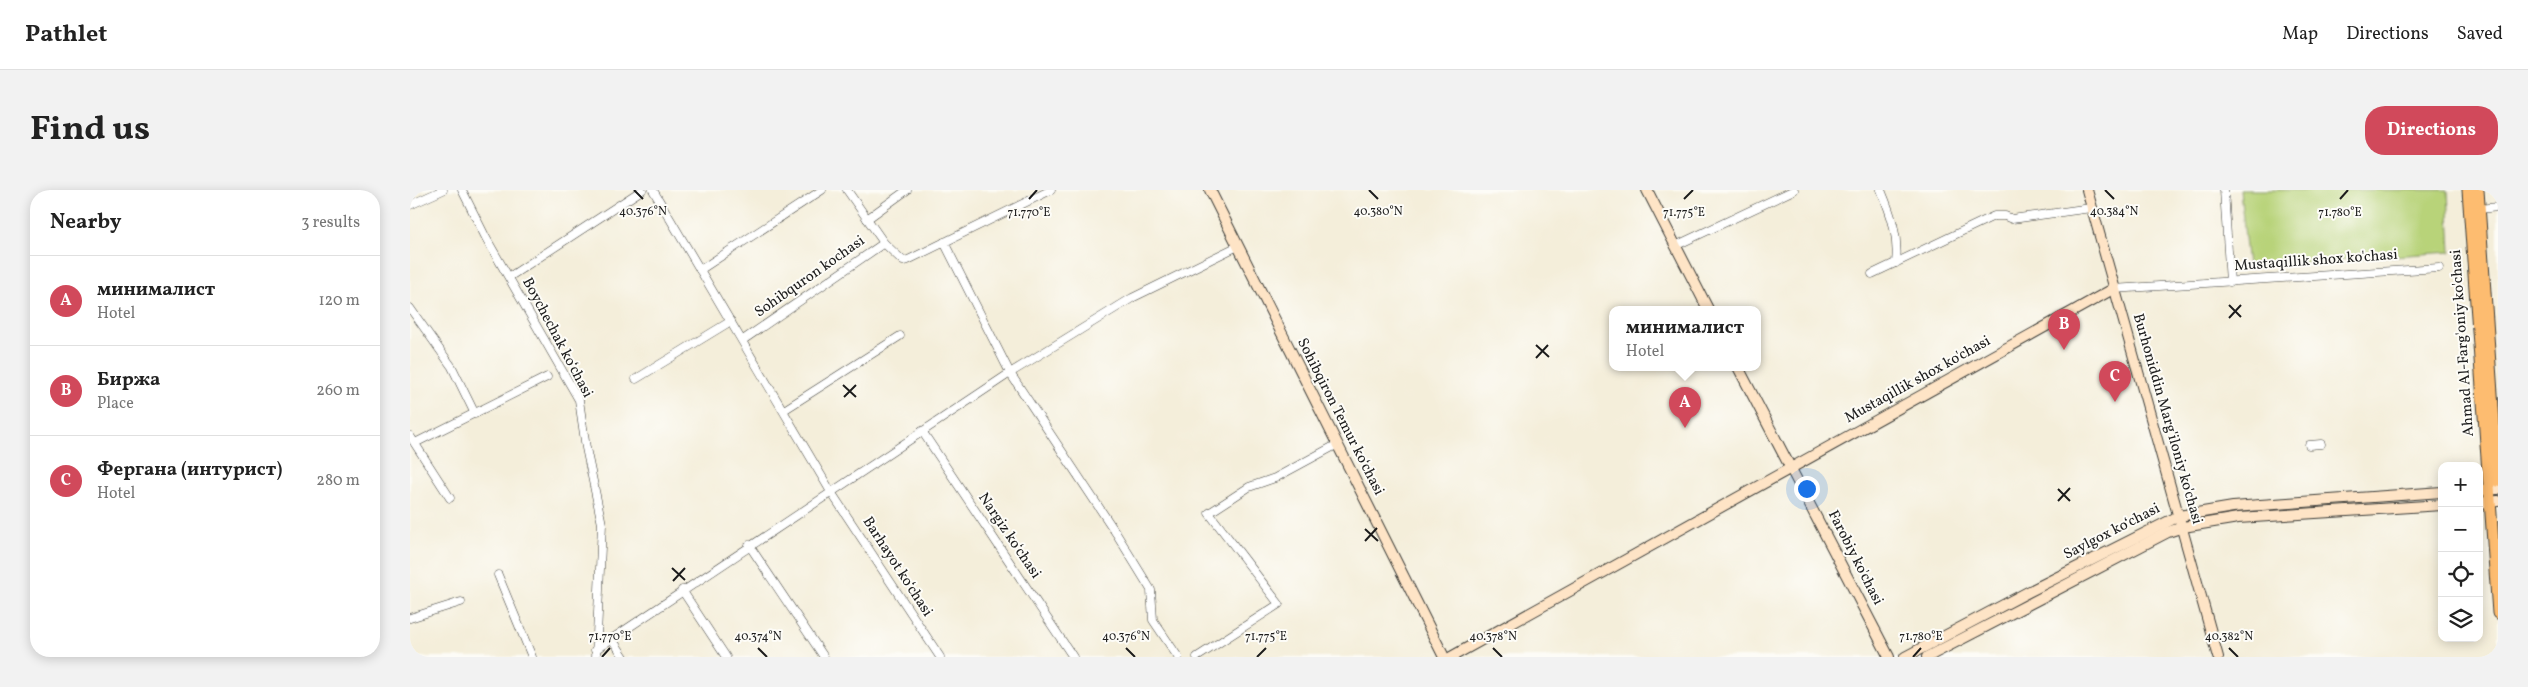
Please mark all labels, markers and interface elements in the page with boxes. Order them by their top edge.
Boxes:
text: Pathlet [25,18,107,52]
text: Map [2282,22,2318,47]
text: Directions [2346,22,2429,47]
text: Saved [2457,22,2503,47]
text: Find us [30,106,150,154]
button: Directions [2365,106,2498,155]
text: 40.376°N [619,204,667,220]
text: 40.380°N [1353,204,1403,220]
text: 40.384°N [2090,204,2138,220]
text: 71.770°E [1008,205,1050,221]
text: 71.775°E [1663,205,1705,221]
text: 71.780°E [2318,205,2362,221]
text: Nearby [50,208,121,237]
text: 3 results [301,212,360,234]
street label: Sohibquron kochasi [751,231,869,323]
street label: Mustaqillik shox ko'chasi [2234,245,2398,277]
street label: Ahmad Al-Farg'oniy ko'chasi [2446,249,2480,437]
street label: Boychechak koʻchasi [516,274,598,402]
text: минималист [97,277,215,303]
text: A [60,290,72,312]
text: 120 m [318,290,360,312]
text: Hotel [97,303,135,325]
popup [1609,306,1761,371]
pin: B [2048,309,2080,350]
street label: Burhoniddin Marg'iloniy ko'chasi [2127,311,2207,527]
text: минималист [1626,315,1744,341]
street label: Mustaqillik shox ko'chasi [1841,331,1995,429]
street label: Sohibqiron Temur koʻchasi [1291,335,1389,499]
text: Hotel [1626,341,1664,363]
pin: C [2099,361,2131,402]
text: Биржа [97,367,161,393]
text: B [61,380,71,402]
text: 260 m [316,380,360,402]
pin: A [1669,387,1701,428]
text: Place [97,393,134,415]
text: Фергана (интурист) [97,457,282,483]
map controls [2438,462,2483,642]
button: + [2438,462,2483,507]
text: C [61,470,71,492]
text: 280 m [316,470,360,492]
your location [1794,476,1820,502]
text: Hotel [97,483,135,505]
street label: Nargiz koʻchasi [972,489,1046,583]
street label: Saylgox koʻchasi [2060,499,2164,565]
street label: Farobiy ko'chasi [1822,507,1888,609]
button: − [2438,507,2483,552]
street label: Barhayot koʻchasi [857,513,937,621]
button: locate [2438,552,2483,597]
button: layers [2438,597,2483,642]
text: 71.770°E [589,629,631,645]
text: 40.374°N [734,629,782,645]
text: 40.376°N [1102,629,1150,645]
text: 71.775°E [1245,629,1287,645]
text: 40.378°N [1469,629,1517,645]
text: 71.780°E [1899,629,1943,645]
text: 40.382°N [2205,629,2253,645]

